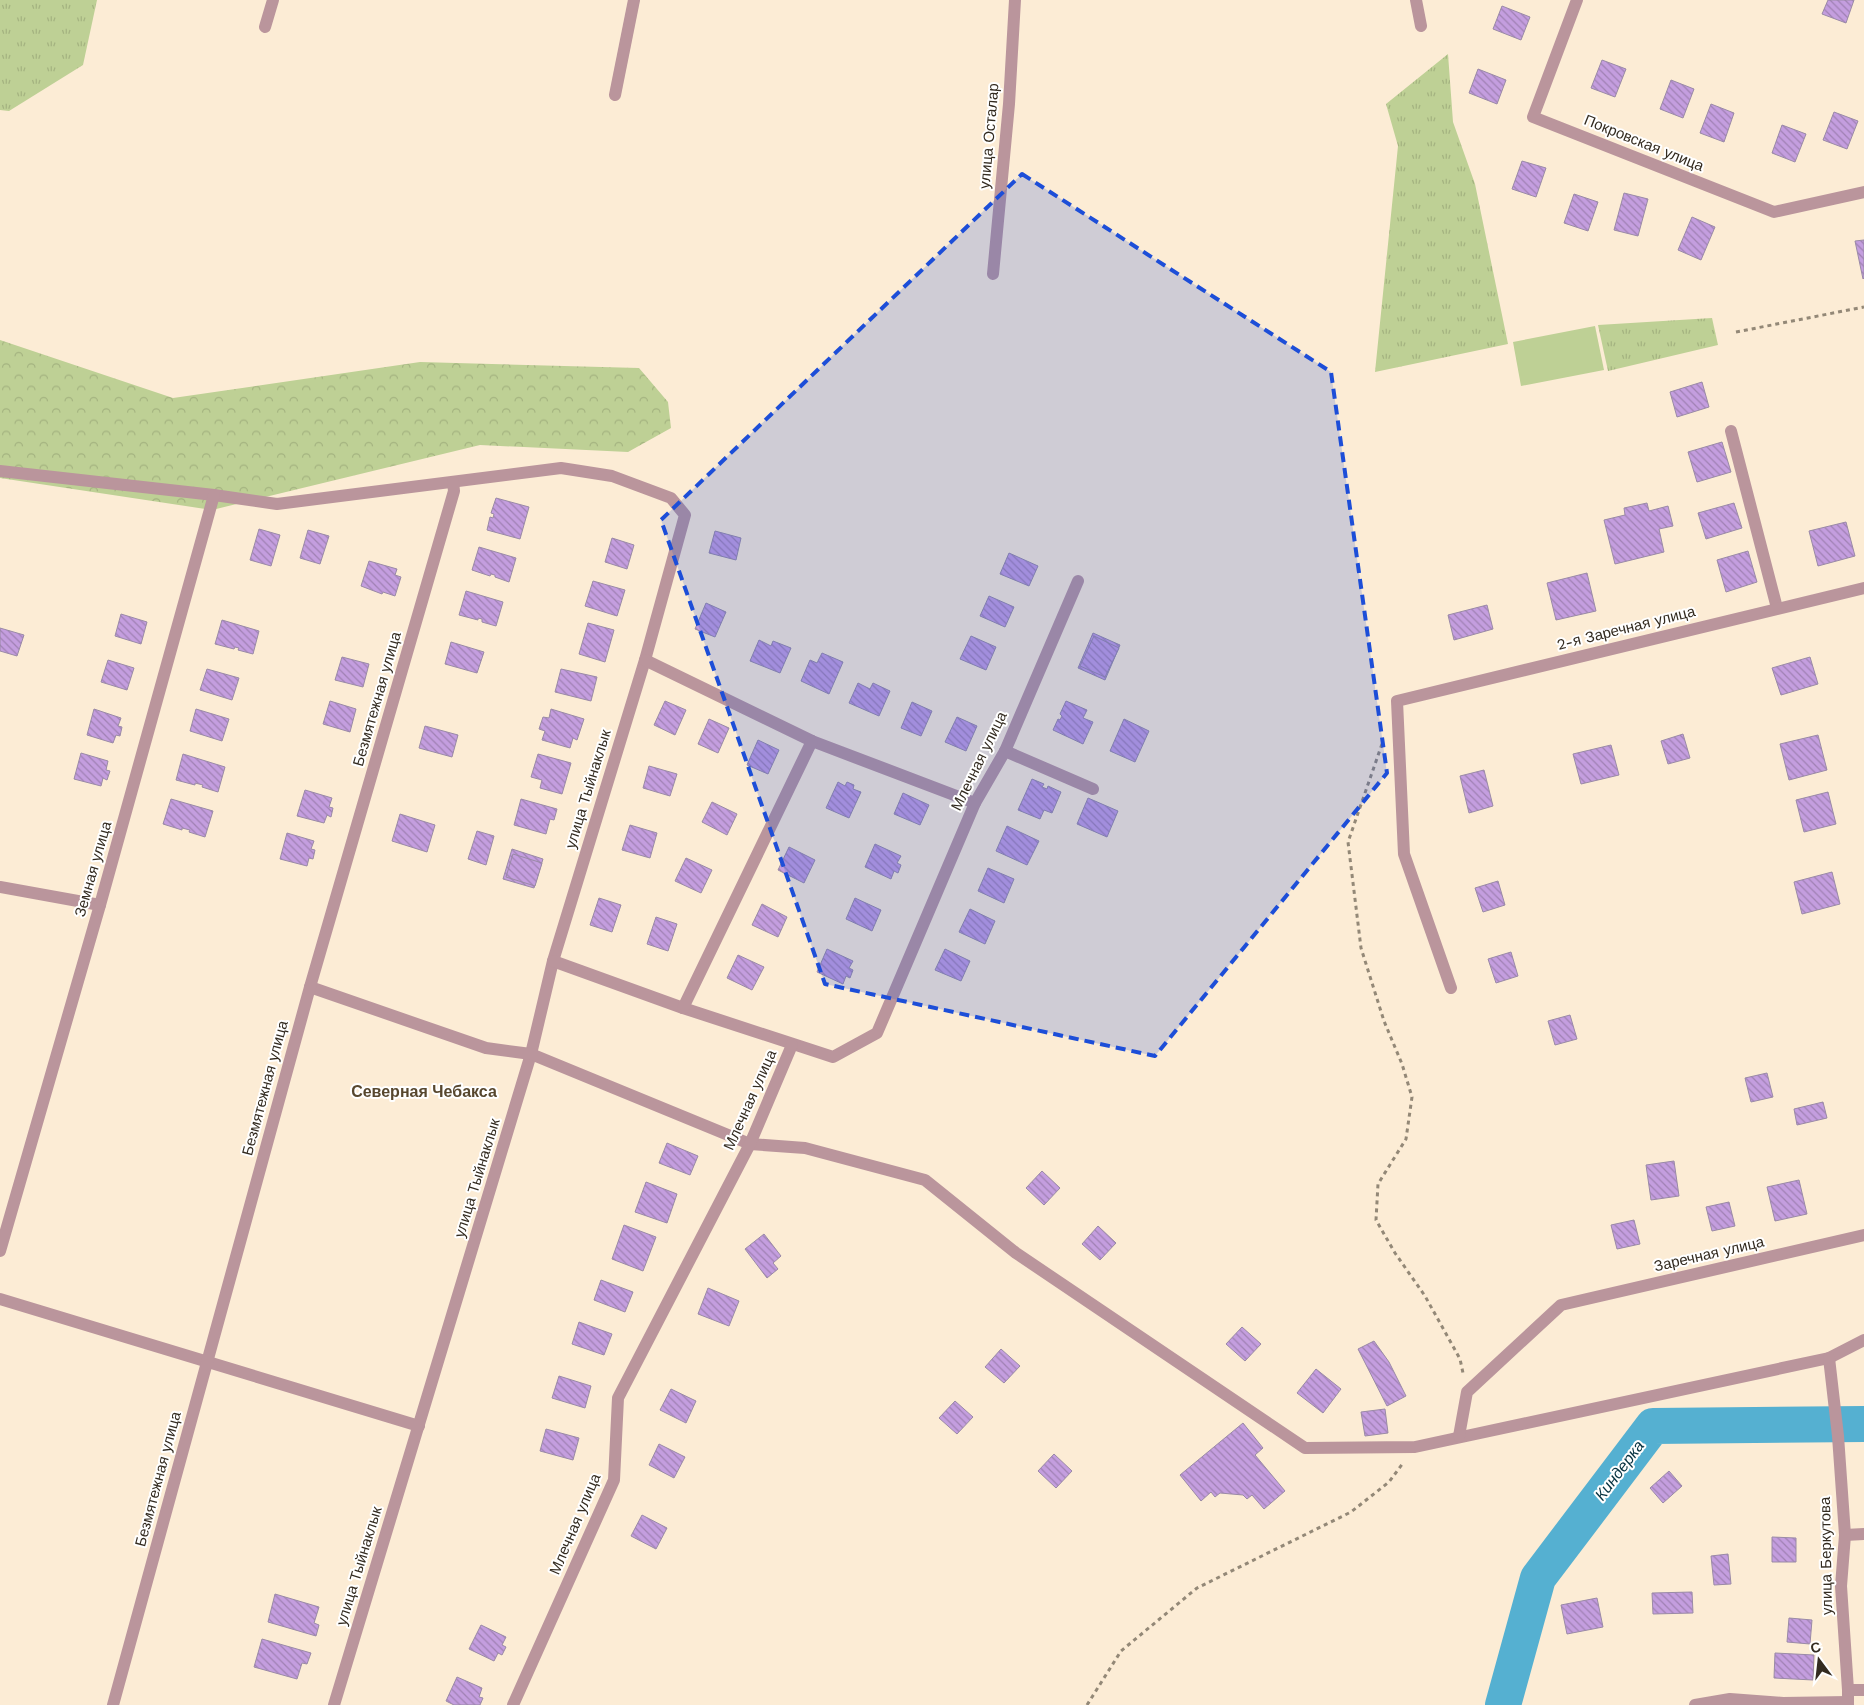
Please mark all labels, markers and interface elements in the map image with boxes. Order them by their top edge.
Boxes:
street label: улица Осталар [975,82,1003,190]
street label: Покровская улица [1582,111,1707,175]
street label: 2-я Заречная улица [1555,602,1698,654]
street label: Безмятежная улица [349,629,405,768]
street label: Млечная улица [947,708,1011,813]
street label: улица Тыйнаклык [561,727,615,851]
street label: Земная улица [71,818,115,919]
street label: Безмятежная улица [238,1018,292,1158]
street label: Млечная улица [720,1046,780,1153]
district label: Северная Чебакса [351,1082,497,1101]
street label: улица Тыйнаклык [450,1116,504,1240]
street label: Заречная улица [1652,1232,1766,1275]
street label: Безмятежная улица [131,1409,185,1549]
water label: Киндерка [1591,1436,1648,1504]
street label: Млечная улица [546,1470,605,1577]
street label: улица Беркутова [1816,1496,1836,1615]
street label: улица Тыйнаклык [332,1504,386,1628]
north arrow [1794,1635,1844,1685]
text: С [1809,1638,1823,1656]

